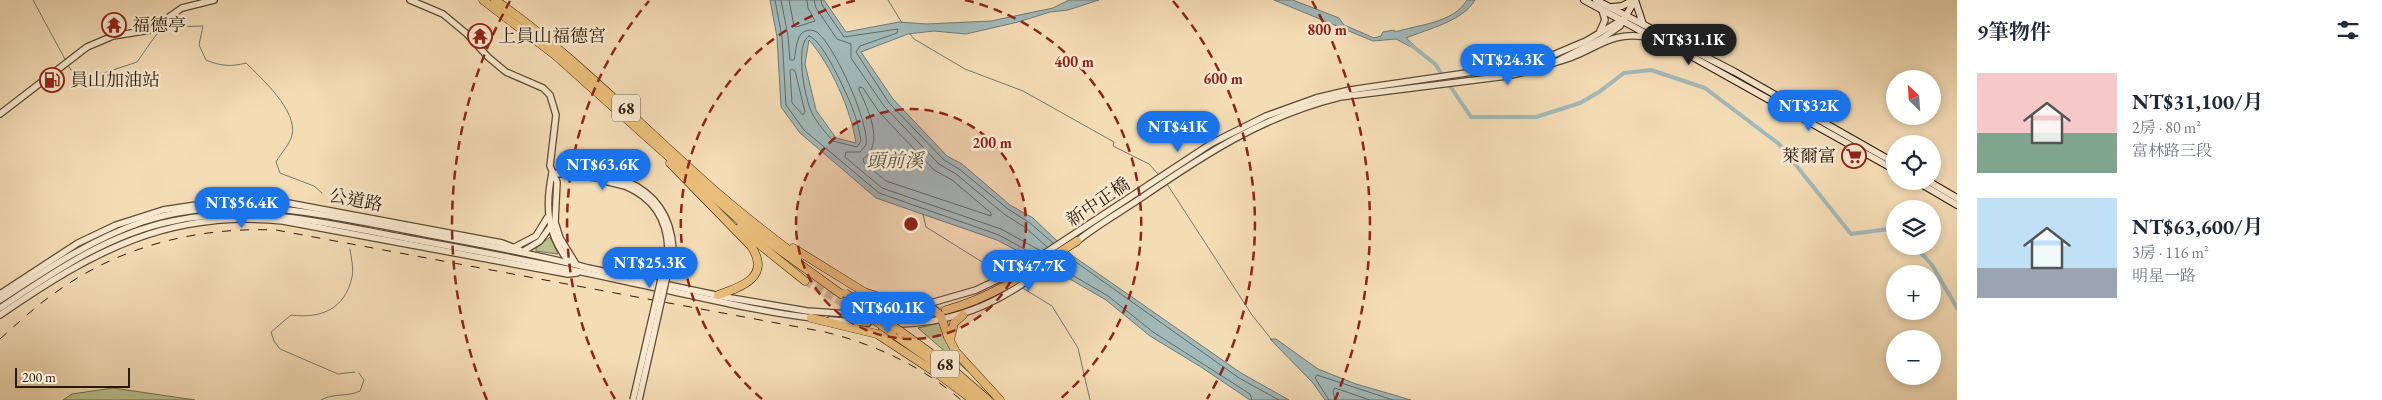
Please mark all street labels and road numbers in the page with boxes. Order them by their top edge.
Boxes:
road number: 68 [612,95,640,122]
street label: 新中正橋 [1061,172,1134,231]
street label: 公道路 [327,183,385,216]
road number: 68 [931,350,959,378]

